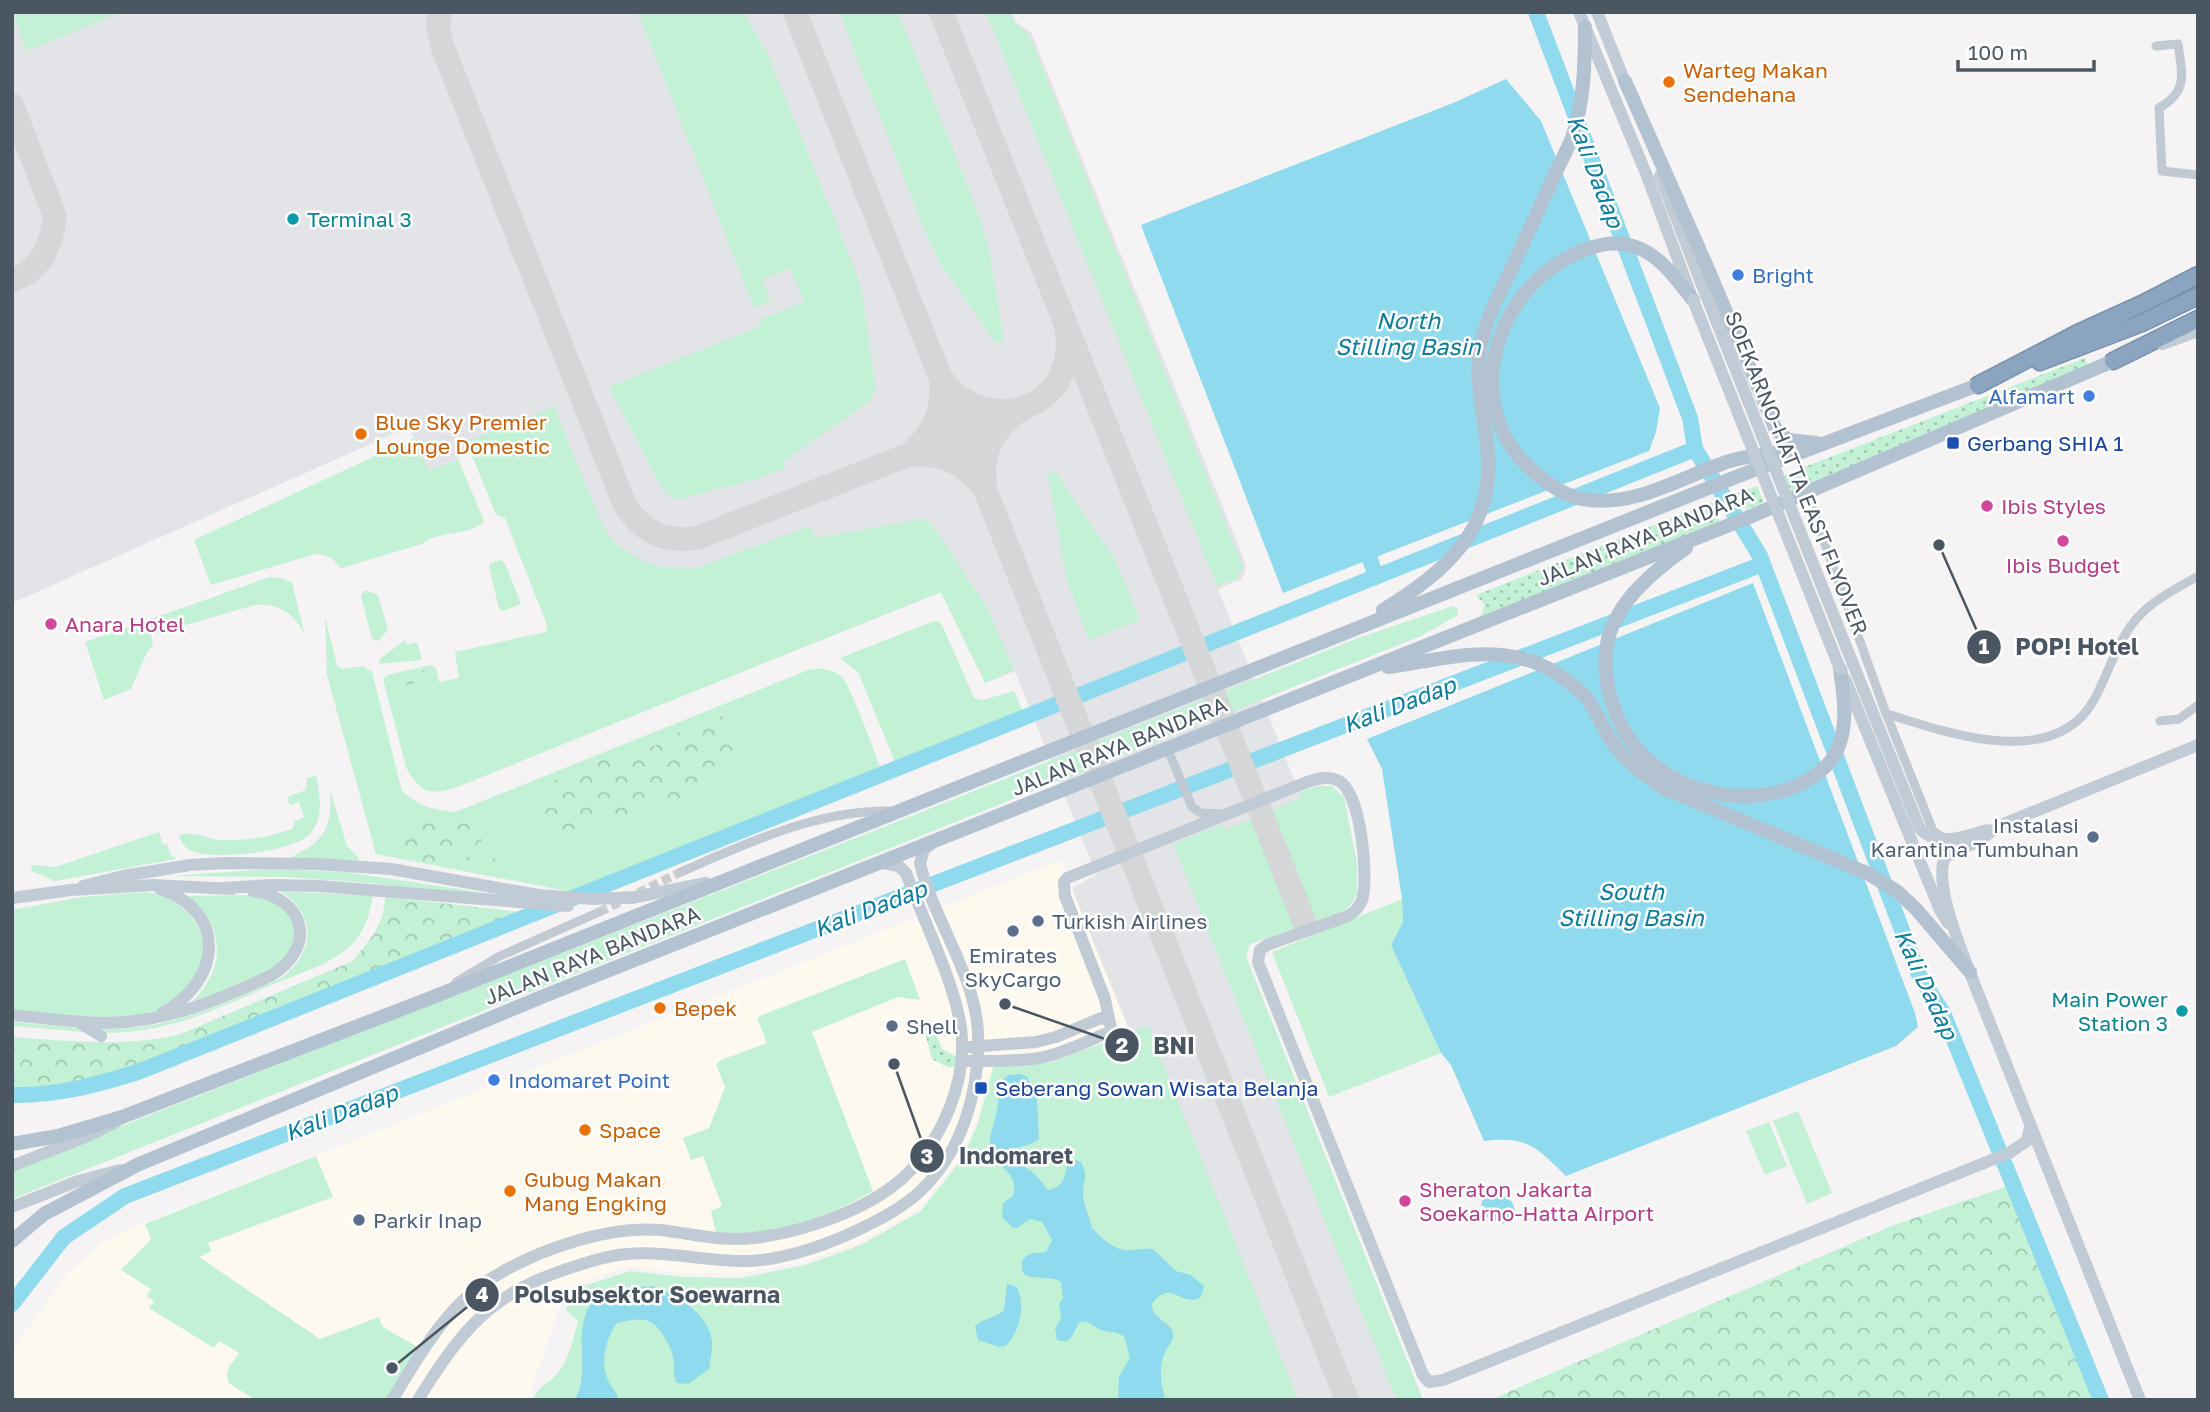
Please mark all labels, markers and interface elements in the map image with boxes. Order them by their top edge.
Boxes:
scale bar [1958,28,2094,72]
text: 100 m [1968,39,2028,65]
place label: Warteg Makan Sendehana [1683,57,1828,107]
marker: Warteg Makan Sendehana [1661,74,1677,90]
water label: Kali Dadap [1562,111,1631,233]
place label: Terminal 3 [307,206,412,232]
marker: Terminal 3 [285,211,301,227]
place label: Bright [1752,262,1814,288]
marker: Bright [1730,267,1746,283]
water label: North Stilling Basin [1335,306,1482,360]
street label: SOEKARNO-HATTA EAST FLYOVER [1720,307,1874,639]
place label: Alfamart [1988,383,2075,409]
marker: Alfamart [2081,388,2097,404]
place label: Blue Sky Premier Lounge Domestic [375,409,550,459]
marker: Blue Sky Premier Lounge Domestic [353,426,369,442]
place label: Gerbang SHIA 1 [1967,430,2124,456]
marker: Gerbang SHIA 1 [1945,435,1961,451]
street label: JALAN RAYA BANDARA [1533,481,1757,591]
place label: Ibis Styles [2001,493,2106,519]
marker: Ibis Styles [1979,498,1995,514]
marker: Ibis Budget [2055,533,2071,549]
place label: Ibis Budget [2006,552,2120,578]
place label: Anara Hotel [65,611,185,637]
marker: Anara Hotel [43,616,59,632]
callout: POP! Hotel [1966,625,2153,669]
text: POP! Hotel [2015,632,2139,660]
text: 1 [1979,633,1990,659]
water label: Kali Dadap [1339,669,1461,738]
street label: JALAN RAYA BANDARA [1007,691,1231,801]
place label: Instalasi Karantina Tumbuhan [1871,812,2079,862]
marker: Instalasi Karantina Tumbuhan [2085,829,2101,845]
water label: Kali Dadap [810,873,932,942]
water label: South Stilling Basin [1558,877,1705,931]
street label: JALAN RAYA BANDARA [480,900,704,1010]
place label: Turkish Airlines [1052,908,1207,934]
marker: Turkish Airlines [1030,913,1046,929]
marker: Emirates SkyCargo [1005,923,1021,939]
water label: Kali Dadap [1889,924,1965,1045]
place label: Emirates SkyCargo [965,942,1061,992]
place label: Main Power Station 3 [2051,986,2168,1036]
place label: Bepek [674,995,737,1021]
marker: Bepek [652,1000,668,1016]
marker: Main Power Station 3 [2174,1003,2190,1019]
place label: Shell [906,1013,958,1039]
marker: Shell [884,1018,900,1034]
callout: BNI [1105,1023,1209,1067]
text: BNI [1153,1031,1195,1059]
text: 2 [1116,1032,1129,1058]
place label: Indomaret Point [508,1067,670,1093]
marker: Indomaret Point [486,1072,502,1088]
place label: Seberang Sowan Wisata Belanja [995,1075,1318,1101]
water label: Kali Dadap [281,1077,403,1146]
marker: Seberang Sowan Wisata Belanja [973,1080,989,1096]
place label: Space [599,1117,661,1143]
marker: Space [577,1122,593,1138]
callout: Indomaret [910,1134,1087,1178]
text: Indomaret [959,1141,1073,1169]
text: 3 [921,1143,933,1169]
place label: Gubug Makan Mang Engking [524,1166,667,1216]
place label: Sheraton Jakarta Soekarno-Hatta Airport [1419,1176,1654,1226]
marker: Gubug Makan Mang Engking [502,1183,518,1199]
marker: Sheraton Jakarta Soekarno-Hatta Airport [1397,1193,1413,1209]
place label: Parkir Inap [373,1207,482,1233]
marker: Parkir Inap [351,1212,367,1228]
callout: Polsubsektor Soewarna [464,1273,794,1317]
text: Polsubsektor Soewarna [514,1280,780,1308]
text: 4 [475,1281,489,1307]

